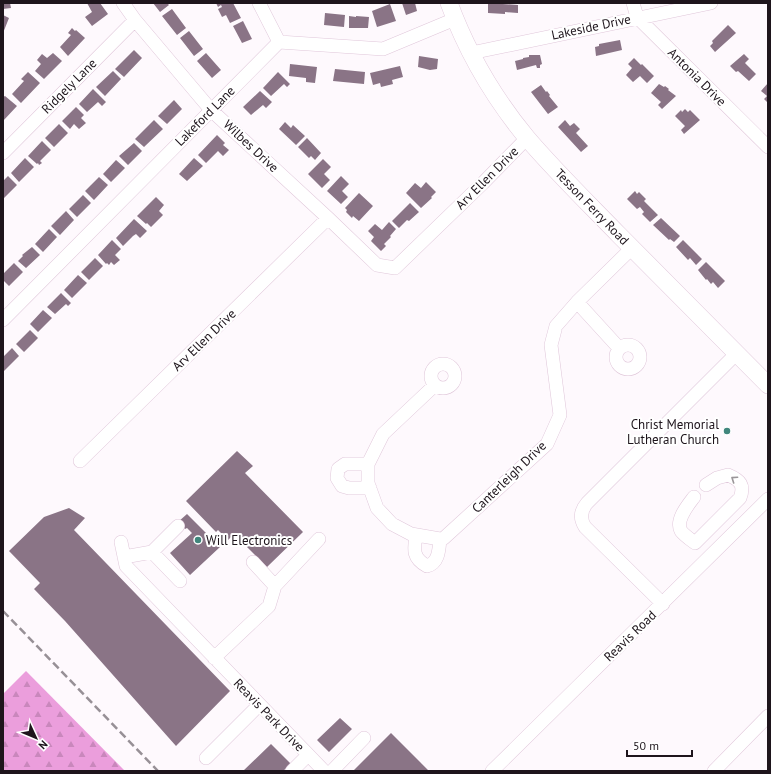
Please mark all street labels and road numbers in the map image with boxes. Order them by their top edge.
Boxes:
street label: Lakeside Drive [550,10,632,44]
street label: Antonia Drive [664,44,730,110]
street label: Ridgely Lane [38,55,100,117]
street label: Lakeford Lane [171,82,239,150]
street label: Wilbes Drive [220,116,282,176]
street label: Arv Ellen Drive [452,143,522,213]
street label: Tesson Ferry Road [551,165,633,249]
street label: Arv Ellen Drive [169,305,239,375]
street label: Canterleigh Drive [468,437,550,517]
street label: Reavis Road [600,607,660,665]
street label: Reavis Park Drive [230,675,308,755]

